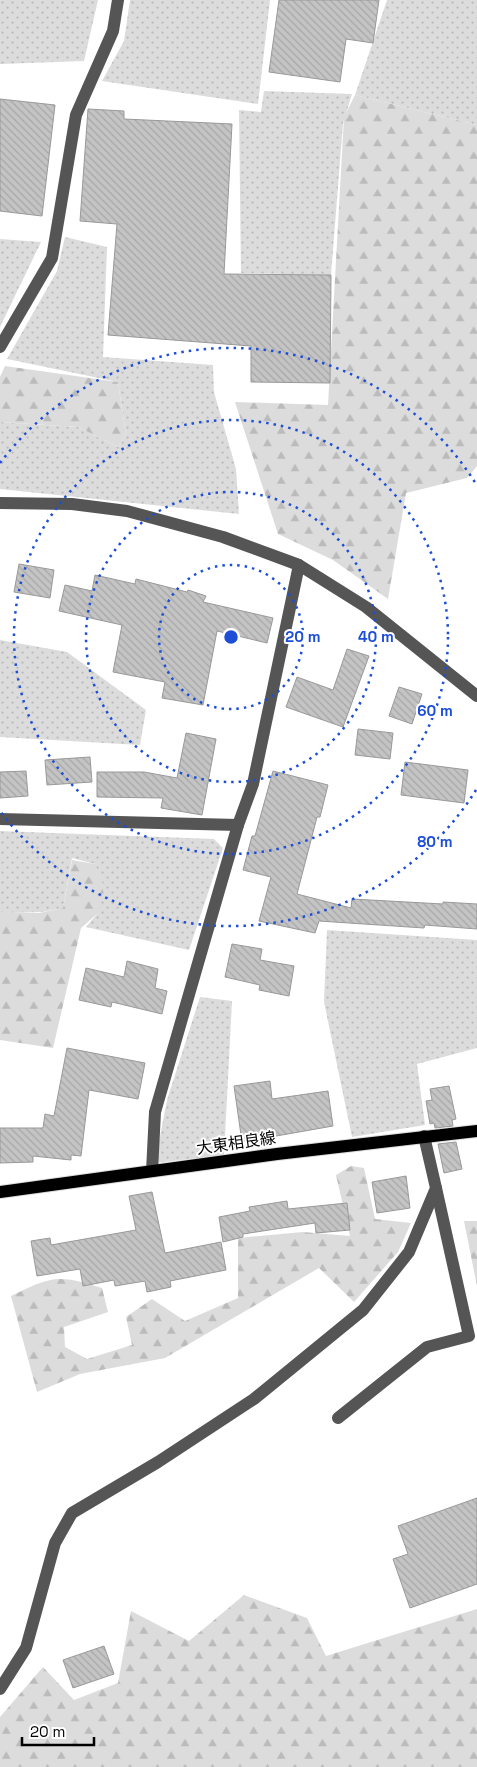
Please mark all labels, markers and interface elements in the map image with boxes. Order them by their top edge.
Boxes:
text: 20 m [285,627,321,646]
text: 40 m [358,627,394,646]
centre of rings [222,628,240,646]
text: 60 m [417,701,453,720]
text: 80 m [417,832,453,851]
street label: 大東相良線 [195,1127,277,1159]
scale bar [22,1714,95,1746]
text: 20 m [30,1722,65,1741]

